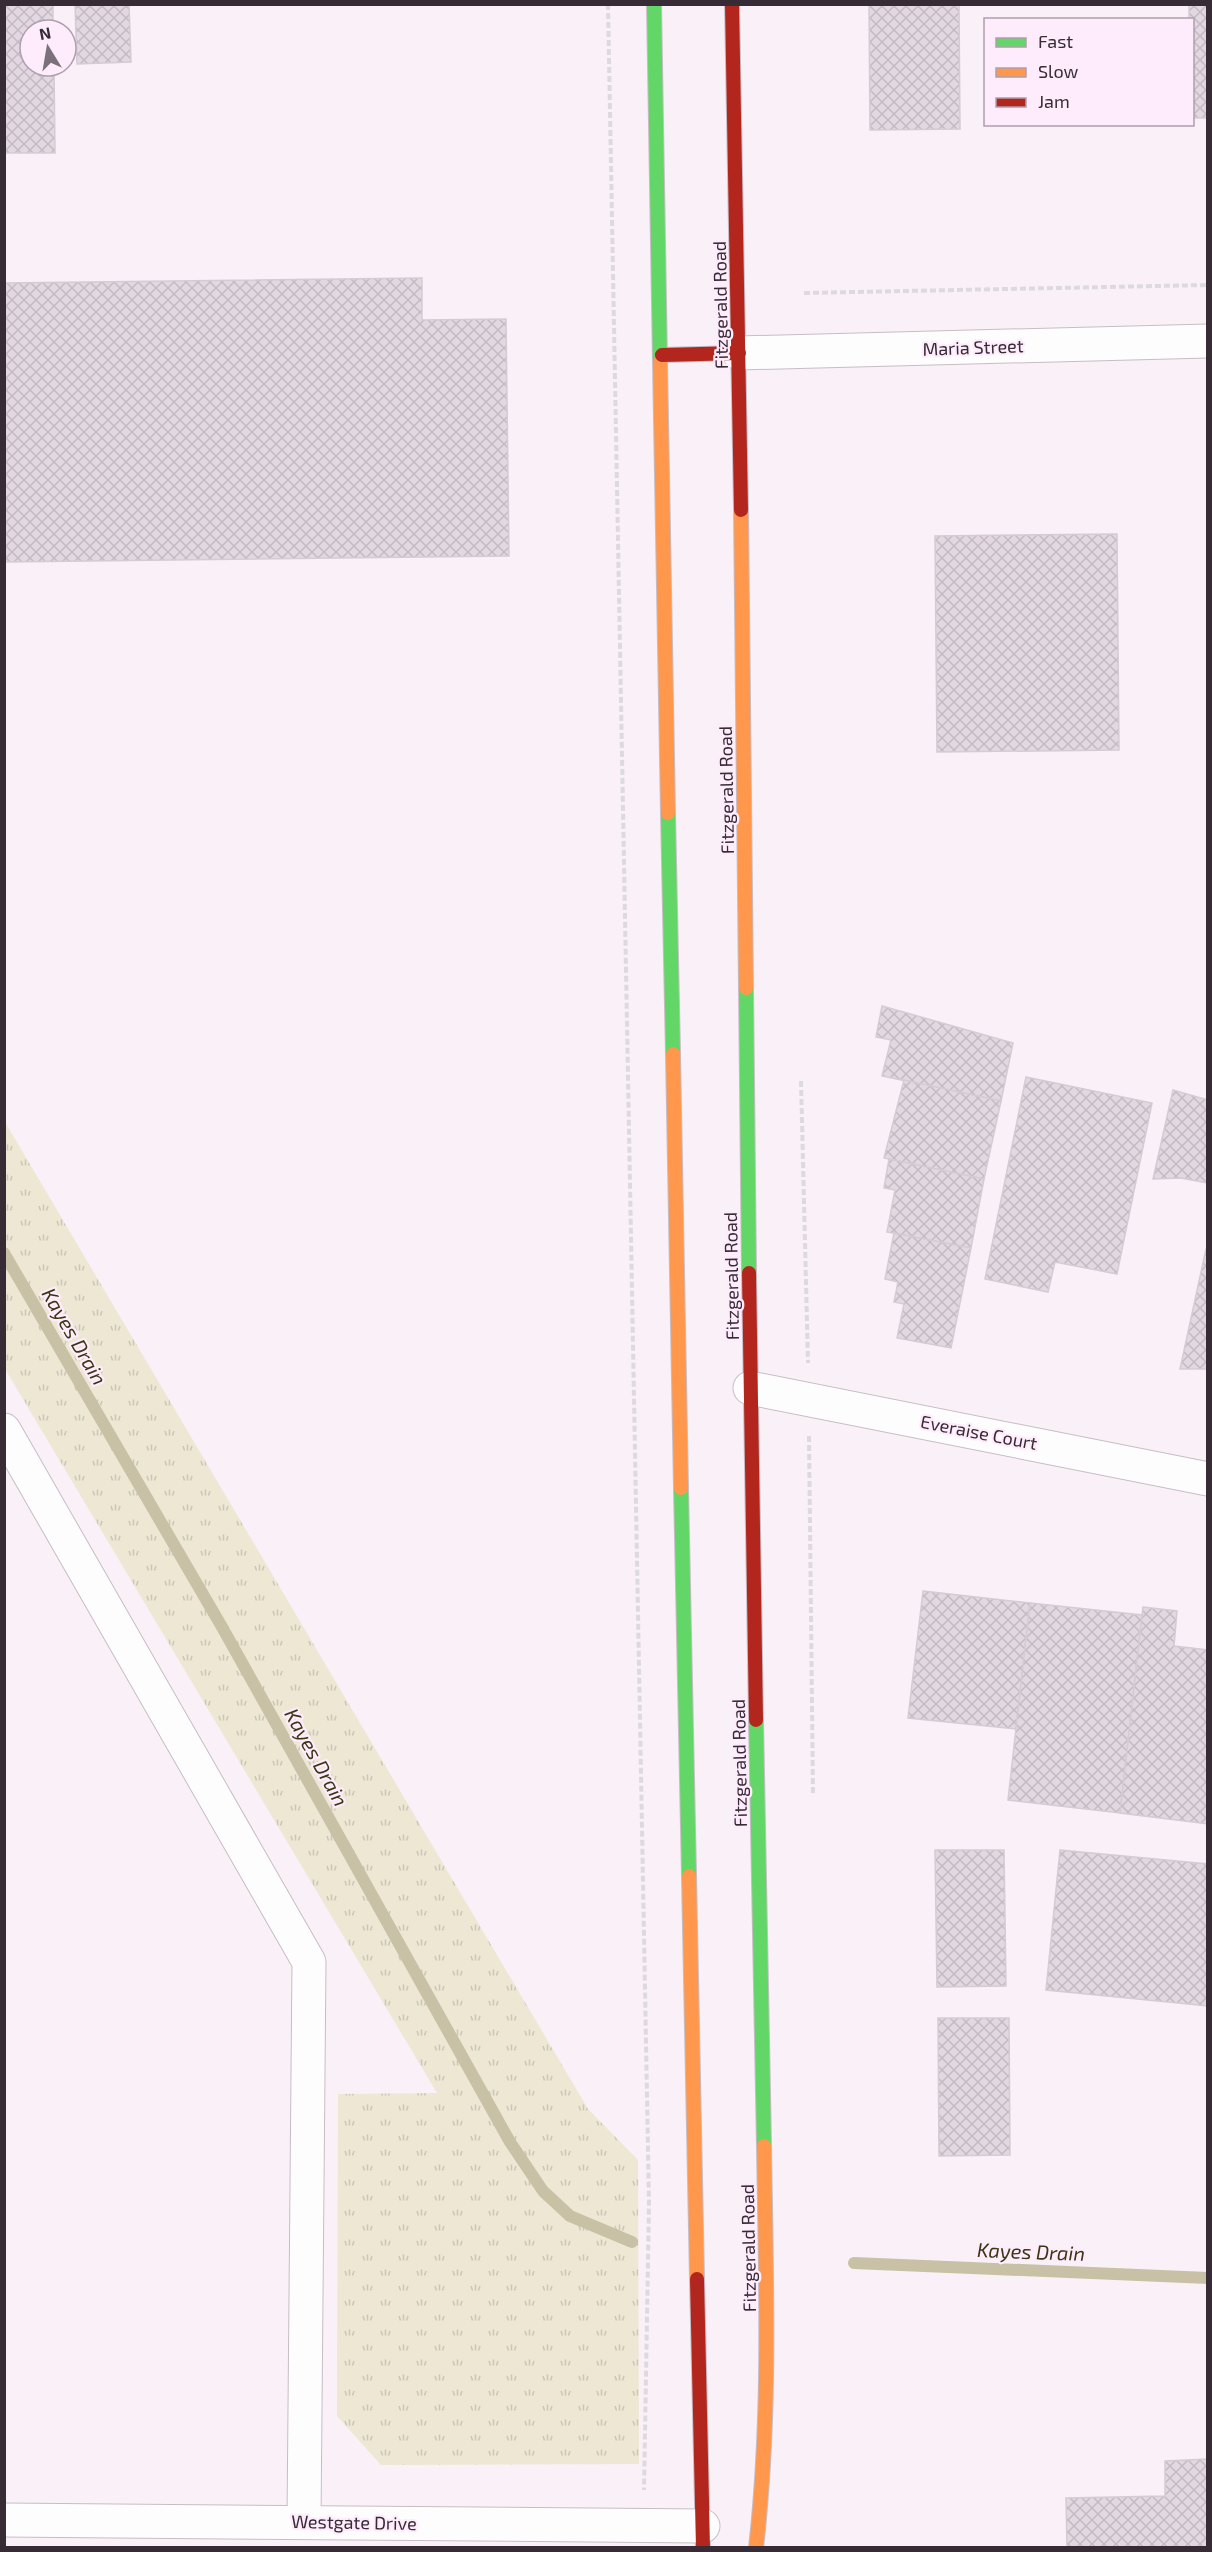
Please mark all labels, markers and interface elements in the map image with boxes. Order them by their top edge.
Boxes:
north arrow [18,18,78,78]
legend [984,18,1194,126]
text: N [38,22,53,43]
text: Fast [1038,30,1073,52]
text: Slow [1038,60,1079,82]
text: Jam [1038,90,1070,112]
street label: Fitzgerald Road [708,241,732,369]
street label: Maria Street [922,334,1024,360]
street label: Fitzgerald Road [714,726,738,854]
street label: Fitzgerald Road [719,1212,743,1340]
water label: Kayes Drain [37,1283,112,1389]
street label: Everaise Court [919,1410,1039,1454]
street label: Fitzgerald Road [727,1699,751,1827]
water label: Kayes Drain [279,1704,354,1811]
street label: Fitzgerald Road [736,2184,760,2312]
water label: Kayes Drain [977,2237,1085,2266]
street label: Westgate Drive [291,2510,417,2534]

